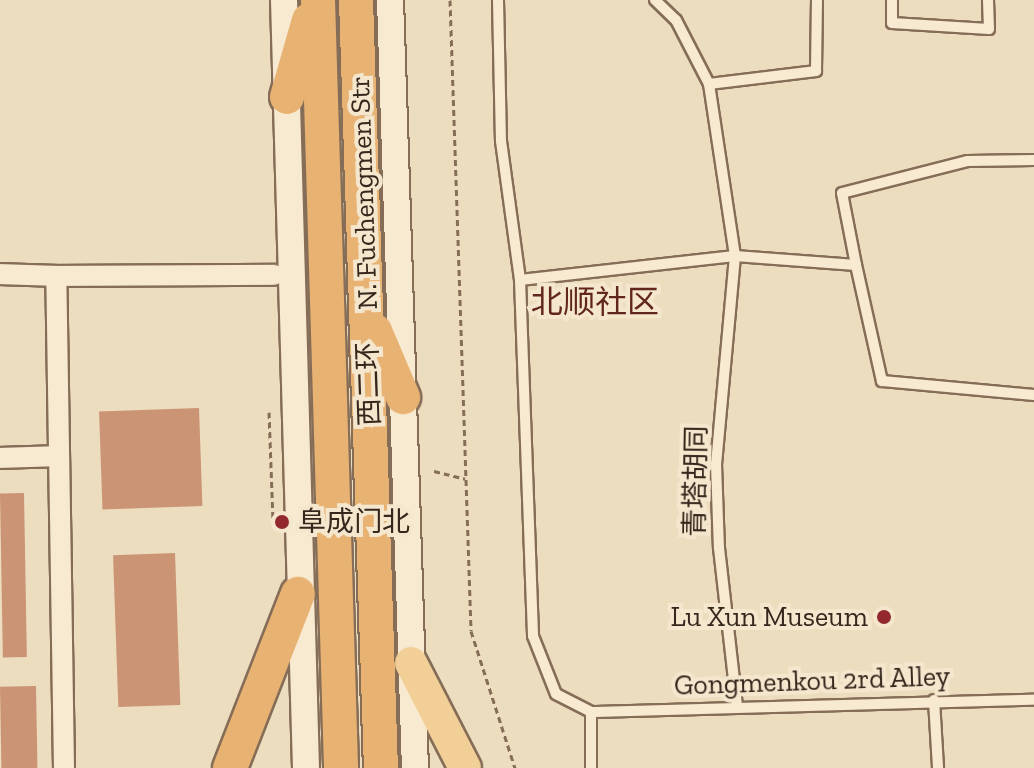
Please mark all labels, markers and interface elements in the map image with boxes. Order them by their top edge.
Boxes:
street label: N. Fuchengmen Str [343,76,385,310]
district label: 北顺社区 [531,283,659,321]
street label: 西二环 [351,341,387,427]
street label: 青塔胡同 [678,425,714,537]
place label: 阜成门北 [298,505,410,539]
marker: 阜成门北 [273,513,291,531]
place label: Lu Xun Museum [670,600,868,634]
marker: Lu Xun Museum [875,608,893,626]
street label: Gongmenkou 2rd Alley [673,659,951,703]

